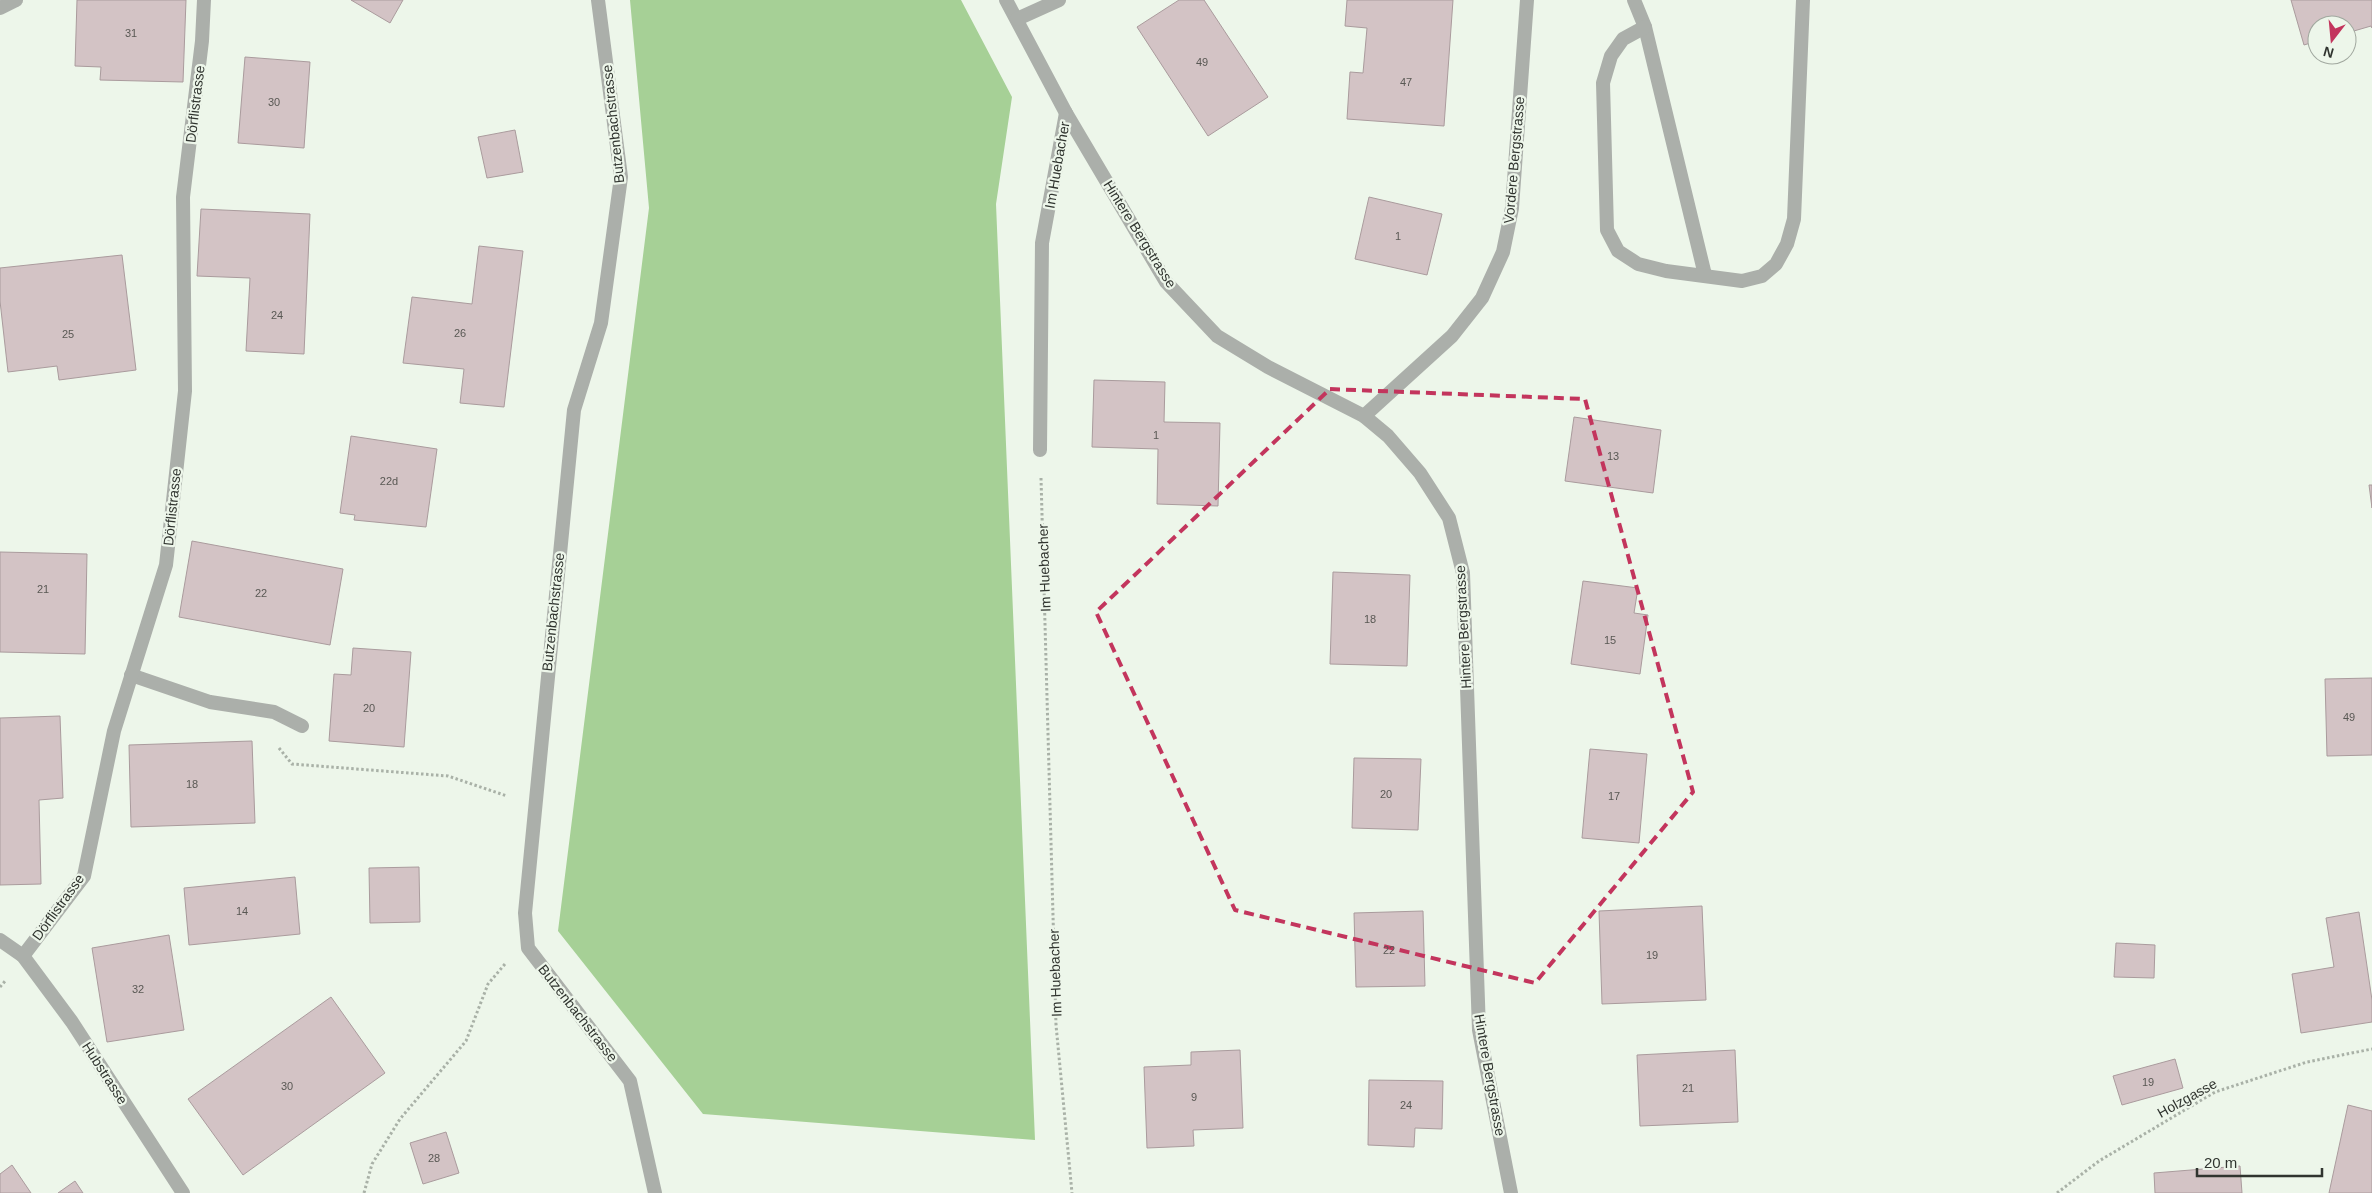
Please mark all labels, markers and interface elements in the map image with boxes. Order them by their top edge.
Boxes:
north arrow [2307,15,2357,65]
house number: 31 [125,27,137,39]
text: N [2321,43,2335,62]
house number: 49 [1196,56,1208,68]
street label: Dörflistrasse [182,64,208,144]
street label: Butzenbachstrasse [599,64,627,184]
house number: 47 [1400,76,1412,88]
house number: 30 [268,96,280,108]
street label: Vordere Bergstrasse [1500,96,1528,224]
street label: Im Huebacher [1041,120,1073,210]
street label: Hintere Bergstrasse [1100,177,1180,291]
house number: 1 [1395,230,1401,242]
house number: 24 [271,309,283,321]
house number: 26 [454,327,466,339]
house number: 25 [62,328,74,340]
house number: 1 [1153,429,1159,441]
house number: 13 [1607,450,1619,462]
street label: Dörflistrasse [160,467,184,547]
house number: 22d [380,475,398,487]
street label: Im Huebacher [1034,523,1054,612]
street label: Butzenbachstrasse [539,552,567,672]
street label: Hintere Bergstrasse [1452,565,1474,689]
house number: 21 [37,583,49,595]
house number: 22 [255,587,267,599]
house number: 18 [1364,613,1376,625]
house number: 15 [1604,634,1616,646]
house number: 20 [363,702,375,714]
house number: 49 [2343,711,2355,723]
house number: 18 [186,778,198,790]
house number: 20 [1380,788,1392,800]
house number: 17 [1608,790,1620,802]
street label: Dörflistrasse [29,871,87,943]
house number: 14 [236,905,248,917]
street label: Im Huebacher [1045,928,1065,1017]
house number: 22 [1383,944,1395,956]
house number: 19 [1646,949,1658,961]
street label: Butzenbachstrasse [535,961,621,1065]
house number: 32 [132,983,144,995]
street label: Hintere Bergstrasse [1471,1013,1509,1138]
street label: Hubstrasse [79,1039,131,1107]
street label: Holzgasse [2155,1075,2220,1121]
house number: 19 [2142,1076,2154,1088]
house number: 30 [281,1080,293,1092]
house number: 21 [1682,1082,1694,1094]
house number: 9 [1191,1091,1197,1103]
house number: 24 [1400,1099,1412,1111]
scale bar [2197,1146,2322,1178]
house number: 28 [428,1152,440,1164]
text: 20 m [2204,1154,2237,1171]

